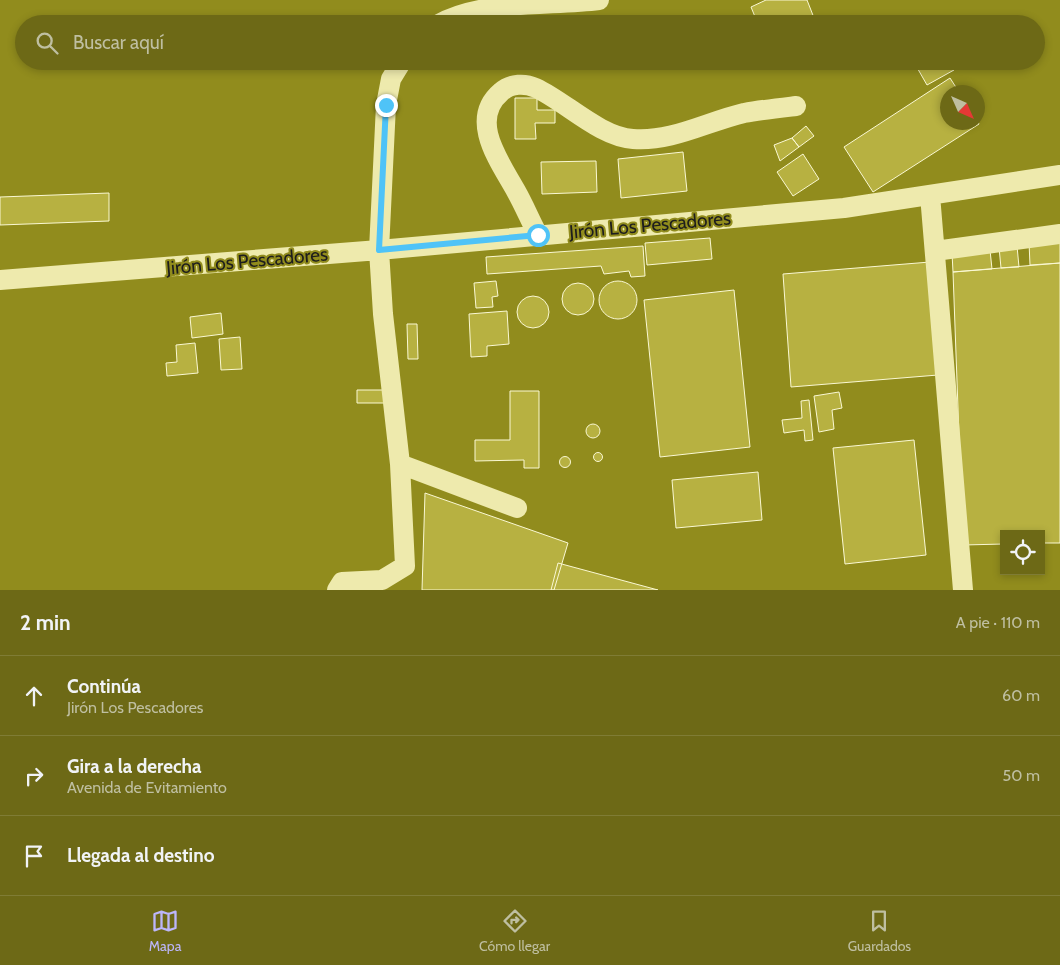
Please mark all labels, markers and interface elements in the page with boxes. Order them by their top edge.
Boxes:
search box [15,15,1045,70]
icon: search [33,29,61,57]
text: Buscar aquí [73,31,164,54]
north arrow [940,85,985,130]
route end [375,94,398,117]
street label: Jirón Los Pescadores [567,206,732,244]
route start [527,224,550,247]
street label: Jirón Los Pescadores [164,242,329,280]
map controls [1000,530,1045,575]
button: locate [1000,530,1045,575]
text: 2 min [20,610,71,635]
text: A pie · 110 m [956,613,1040,632]
text: Continúa [67,675,141,698]
icon: ahead [20,682,48,710]
text: 60 m [1002,686,1040,705]
text: Jirón Los Pescadores [67,698,203,717]
text: Gira a la derecha [67,755,202,778]
icon: right [20,762,48,790]
text: 50 m [1003,766,1040,785]
text: Avenida de Evitamiento [67,778,227,797]
icon: arrive [20,842,48,870]
text: Llegada al destino [67,844,214,867]
tab: Mapa [149,907,181,955]
tab: Cómo llegar [479,907,550,955]
tab: Guardados [848,907,911,955]

